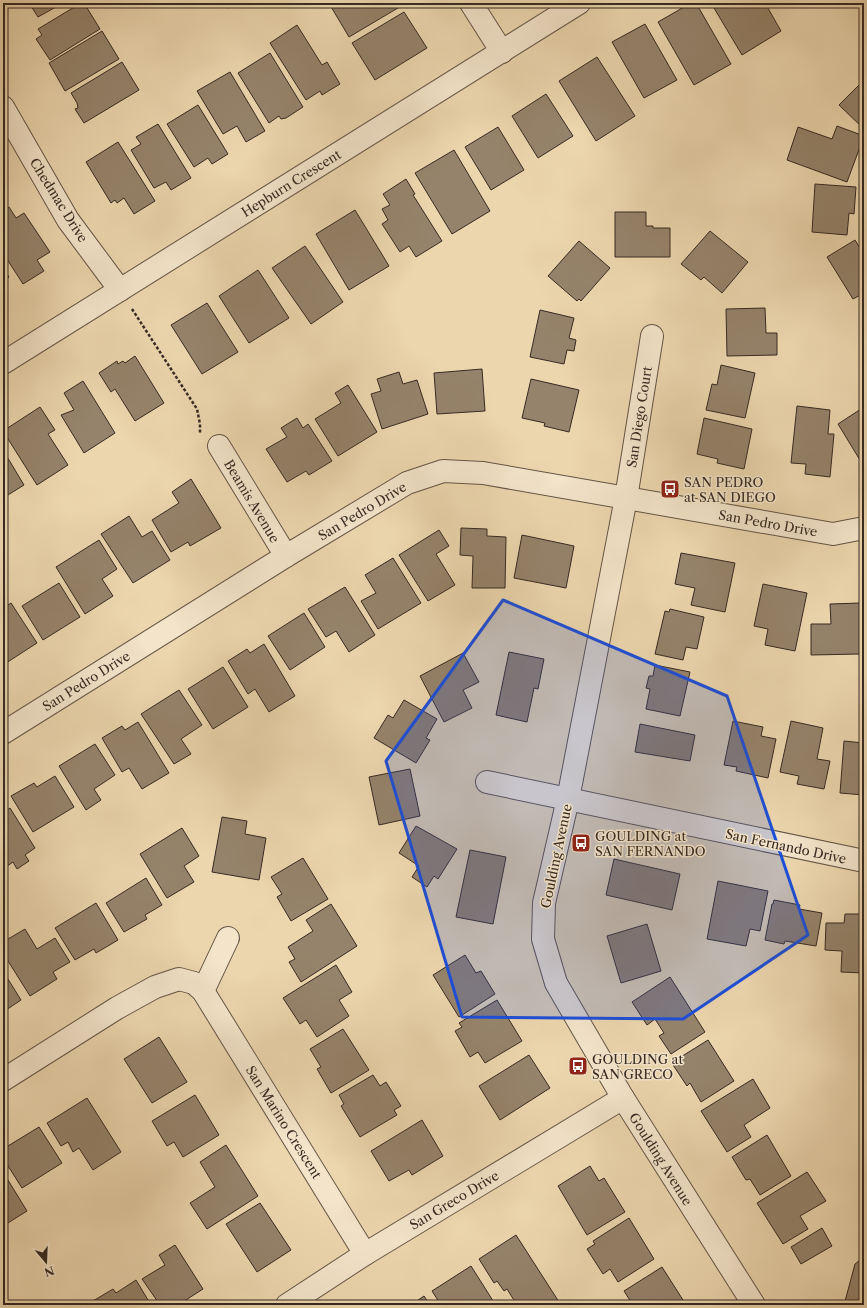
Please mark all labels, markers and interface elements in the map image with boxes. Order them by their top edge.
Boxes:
street label: Hepburn Crescent [238,146,344,220]
street label: Chedmac Drive [27,155,91,245]
street label: San Diego Court [623,365,655,469]
street label: Beamis Avenue [221,457,283,545]
place label: SAN PEDRO at SAN DIEGO [684,474,776,505]
street label: San Pedro Drive [315,478,409,544]
bus stop icon: SAN PEDRO at SAN DIEGO [659,478,681,500]
street label: San Pedro Drive [717,506,819,540]
street label: San Pedro Drive [39,648,133,714]
street label: Goulding Avenue [537,802,575,910]
street label: San Fernando Drive [724,825,848,867]
place label: GOULDING at SAN FERNANDO [595,828,706,859]
bus stop icon: GOULDING at SAN FERNANDO [570,832,592,854]
place label: GOULDING at SAN GRECO [592,1051,683,1082]
bus stop icon: GOULDING at SAN GRECO [567,1055,589,1077]
street label: San Marino Crescent [243,1063,325,1182]
street label: Goulding Avenue [626,1110,696,1208]
street label: San Greco Drive [406,1167,502,1233]
north arrow [26,1242,66,1282]
text: N [42,1263,56,1280]

